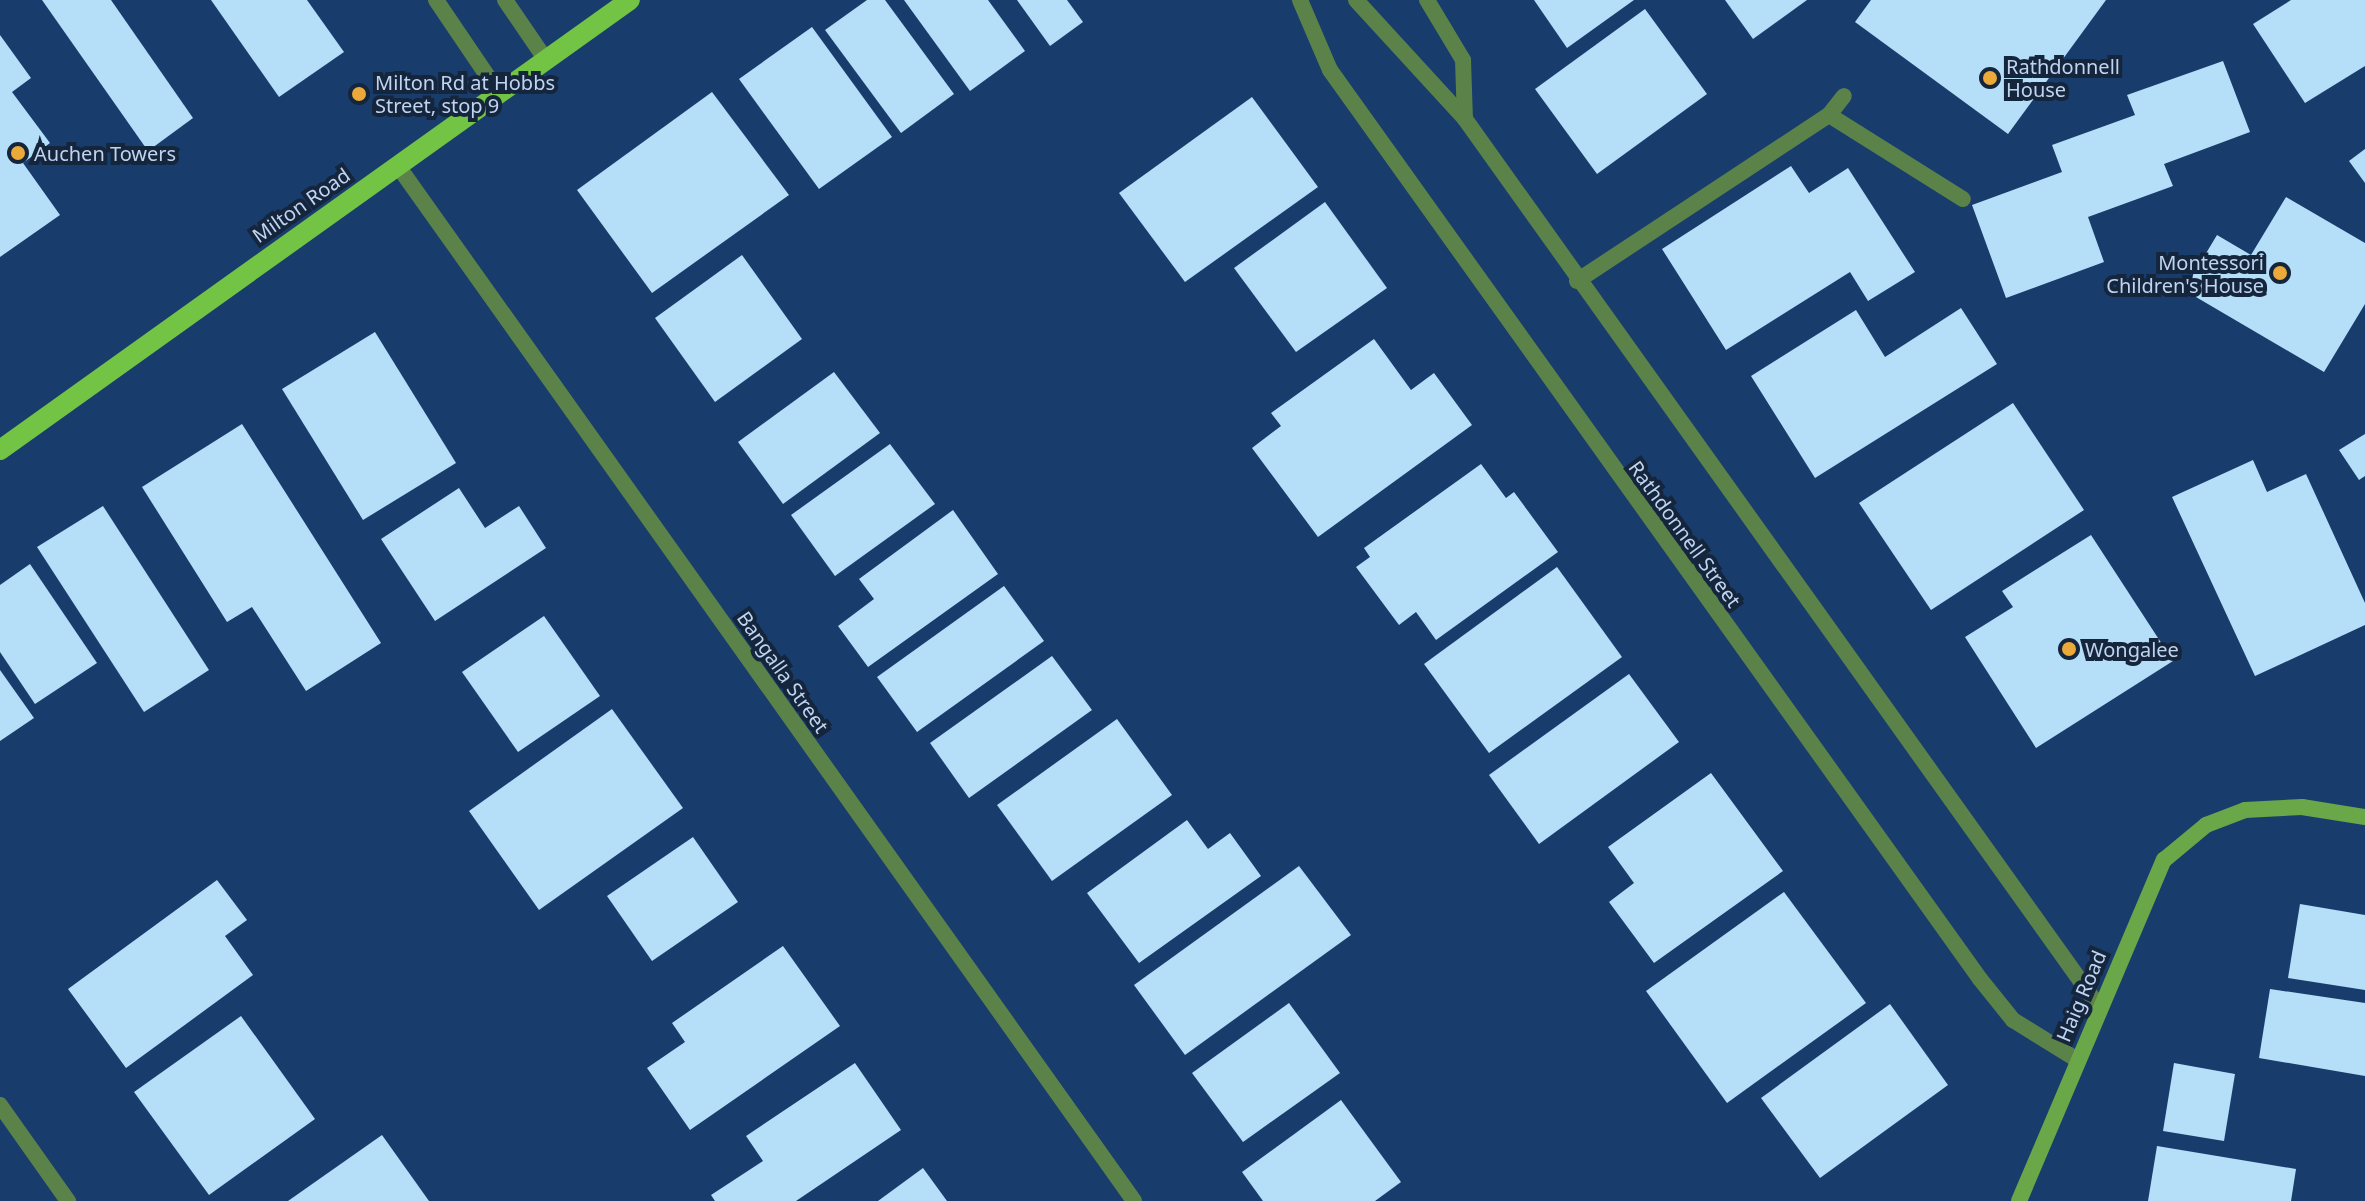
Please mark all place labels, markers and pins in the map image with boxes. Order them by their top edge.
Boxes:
place label: Rathdonnell House [2006,54,2120,101]
marker: Rathdonnell House [1981,69,1999,87]
place label: Milton Rd at Hobbs Street, stop 9 [375,70,555,117]
marker: Milton Rd at Hobbs Street, stop 9 [350,85,368,103]
place label: Auchen Towers [34,141,176,165]
marker: Auchen Towers [9,144,27,162]
place label: Montessori Children's House [2106,250,2264,297]
marker: Montessori Children's House [2271,264,2289,282]
place label: Wongalee [2085,637,2179,661]
marker: Wongalee [2060,640,2078,658]

